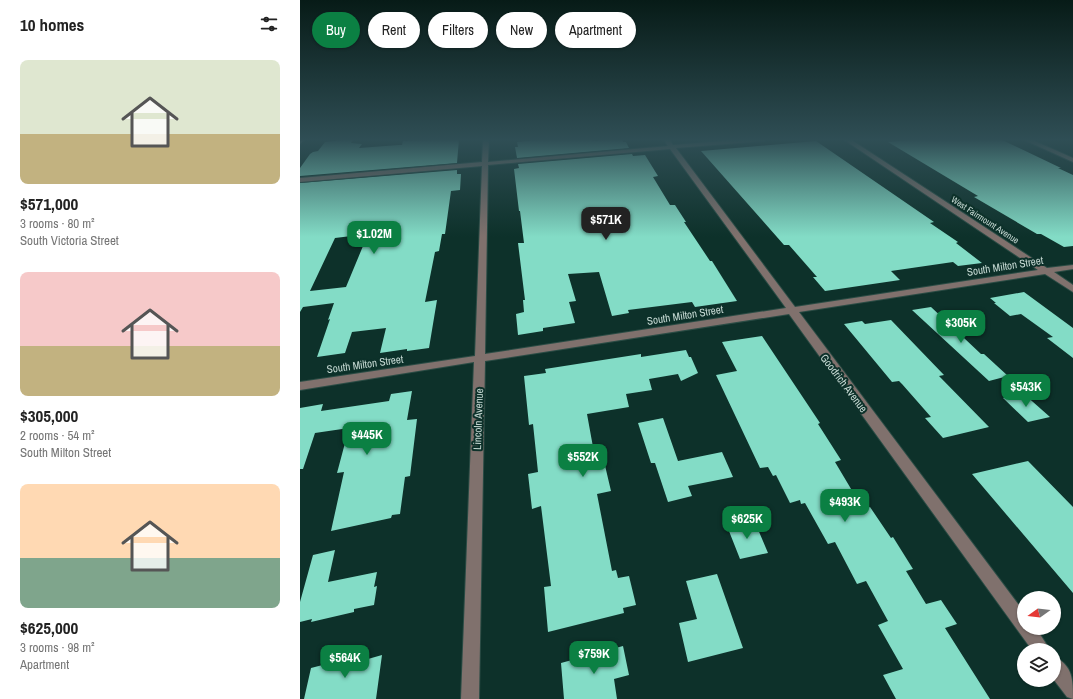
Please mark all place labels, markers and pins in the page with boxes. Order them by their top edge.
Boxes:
pin: $571K [578,207,634,241]
pin: $1.02M [341,221,407,255]
pin: $305K [933,310,989,344]
pin: $543K [998,374,1054,408]
pin: $445K [339,422,395,456]
pin: $552K [555,444,611,478]
pin: $493K [817,489,873,523]
pin: $625K [719,506,775,540]
pin: $759K [566,641,622,675]
pin: $564K [317,645,373,679]

